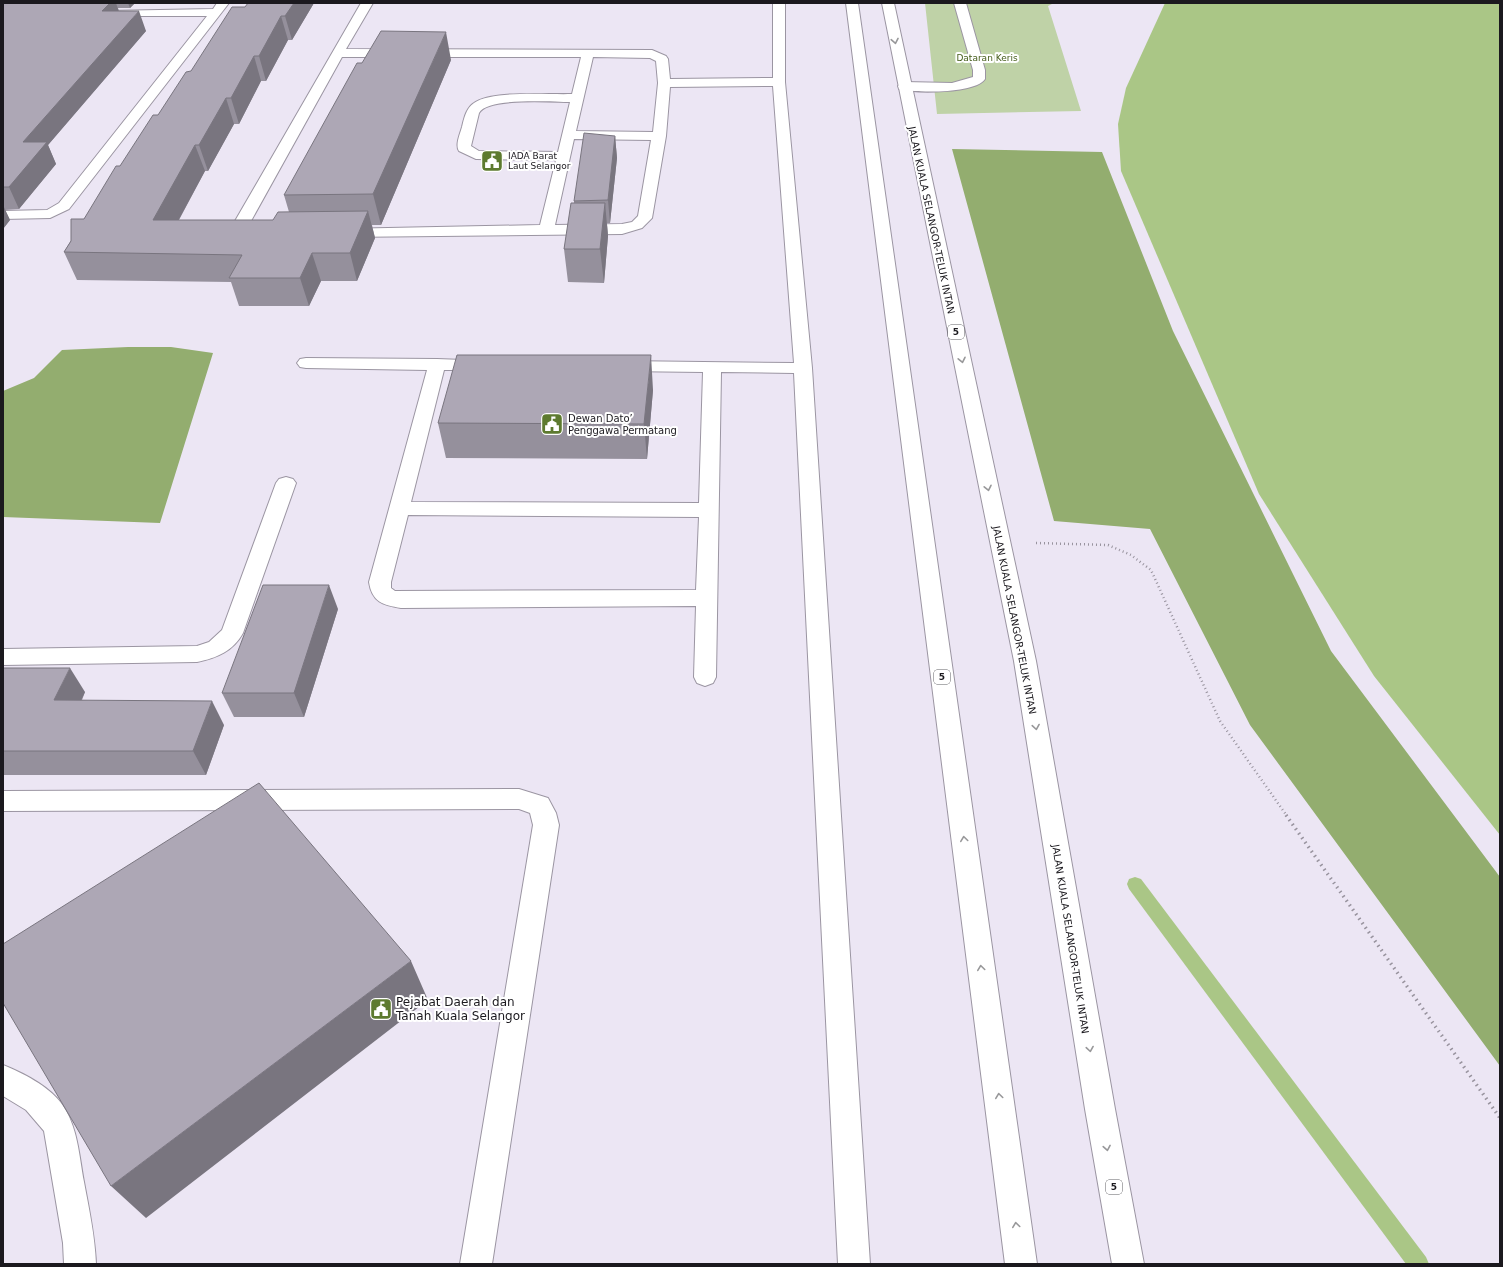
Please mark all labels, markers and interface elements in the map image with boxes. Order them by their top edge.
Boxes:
one-way arrow [891,38,899,44]
park label: Dataran Keris [956,53,1018,63]
street label: JALAN KUALA SELANGOR-TELUK INTAN [906,124,957,315]
public building icon: IADA Barat Laut Selangor [479,148,505,174]
place label: IADA Barat Laut Selangor [508,151,571,171]
road number: 5 [948,325,964,339]
one-way arrow [957,357,965,364]
public building icon: Dewan Dato’ Penggawa Permatang [539,411,565,437]
place label: Dewan Dato’ Penggawa Permatang [568,413,677,436]
one-way arrow [984,485,992,491]
street label: JALAN KUALA SELANGOR-TELUK INTAN [991,524,1038,715]
road number: 5 [934,670,950,684]
one-way arrow [1032,724,1040,730]
one-way arrow [960,836,969,842]
street label: JALAN KUALA SELANGOR-TELUK INTAN [1050,843,1091,1034]
one-way arrow [977,965,986,971]
place label: Pejabat Daerah dan Tanah Kuala Selangor [395,995,525,1023]
public building icon: Pejabat Daerah dan Tanah Kuala Selangor [368,996,394,1022]
one-way arrow [1085,1046,1094,1052]
one-way arrow [994,1093,1003,1100]
one-way arrow [1102,1145,1111,1151]
road number: 5 [1106,1180,1122,1194]
one-way arrow [1012,1222,1021,1228]

